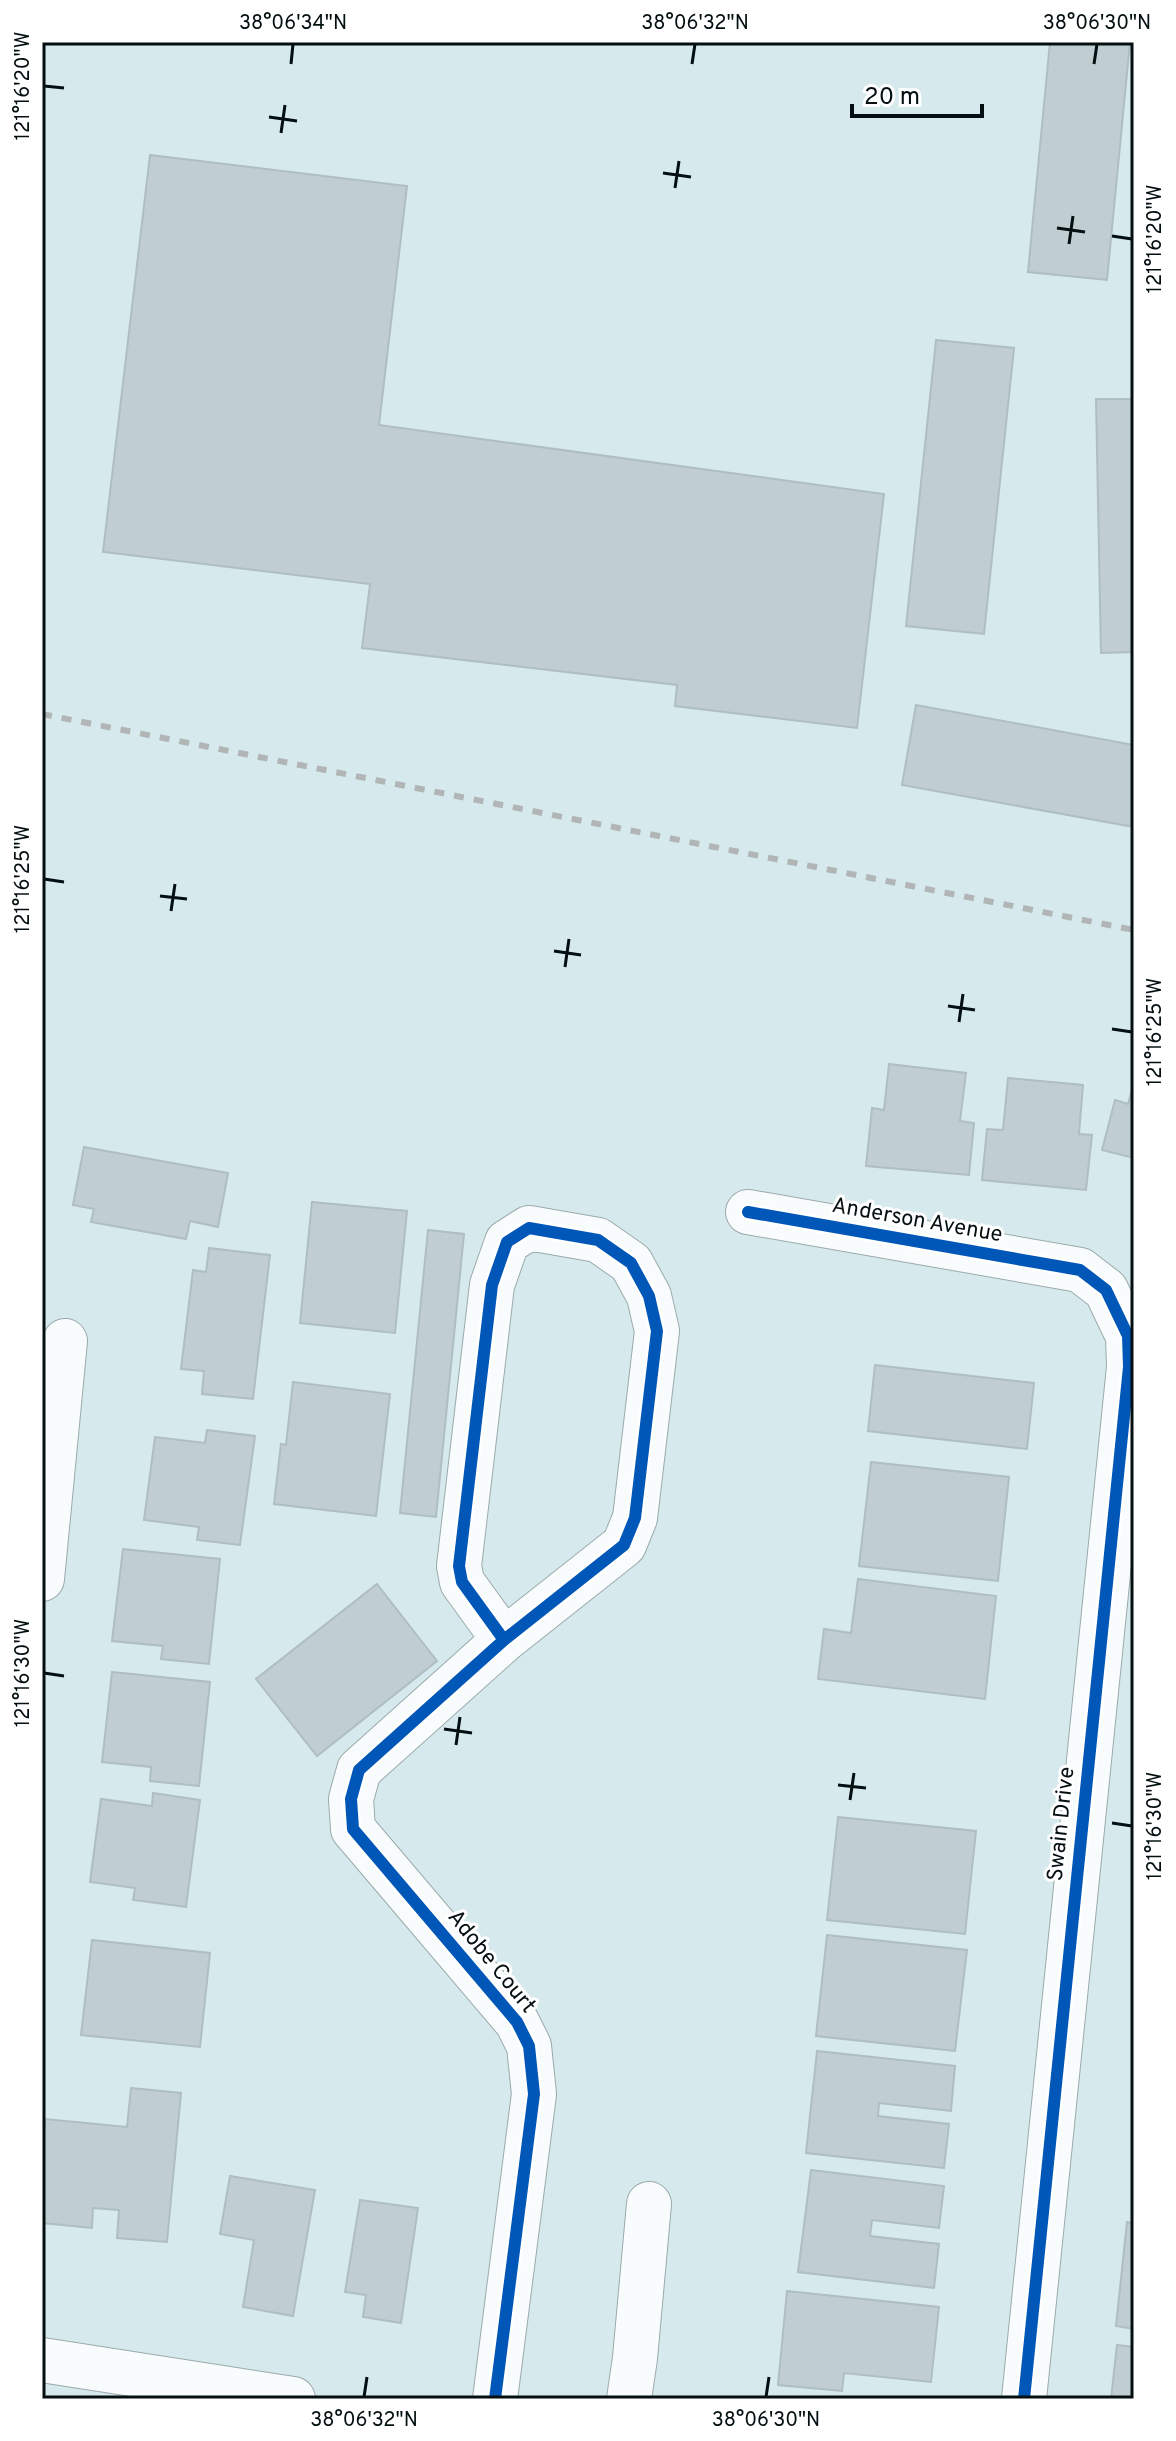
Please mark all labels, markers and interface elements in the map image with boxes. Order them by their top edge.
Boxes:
text: 38°06'34"N [239,11,347,37]
text: 38°06'32"N [641,11,749,37]
text: 38°06'30"N [1043,11,1151,37]
text: 121°16'20"W [11,32,37,140]
scale bar [852,68,982,118]
text: 20 m [864,83,920,113]
text: 121°16'20"W [1143,185,1169,293]
text: 121°16'25"W [11,825,37,933]
text: 121°16'25"W [1143,978,1169,1086]
street label: Anderson Avenue [830,1193,1004,1249]
text: 121°16'30"W [11,1619,37,1727]
street label: Swain Drive [1043,1766,1081,1882]
text: 121°16'30"W [1143,1772,1169,1880]
street label: Adobe Court [441,1905,541,2019]
text: 38°06'32"N [310,2408,418,2434]
text: 38°06'30"N [712,2408,820,2434]

